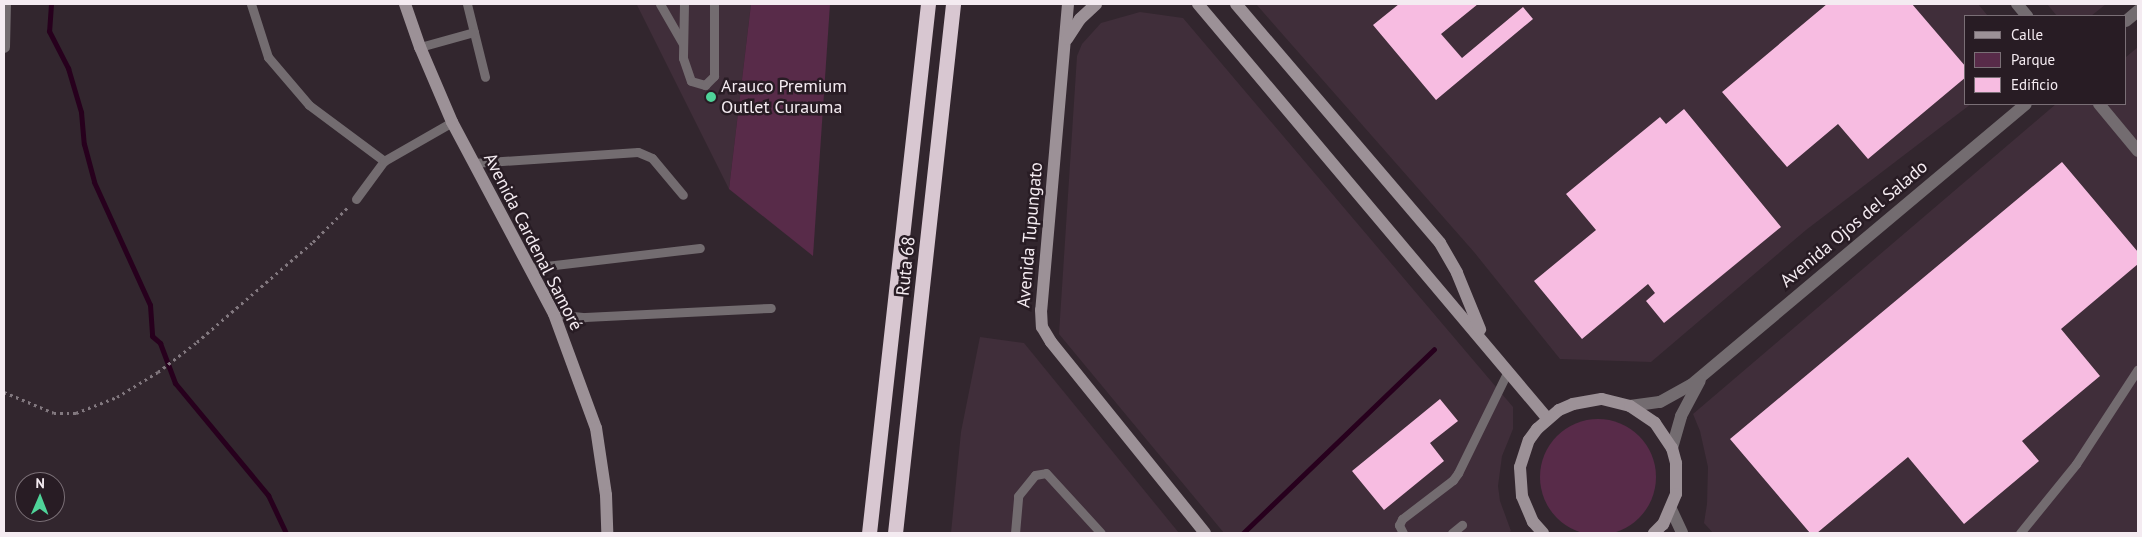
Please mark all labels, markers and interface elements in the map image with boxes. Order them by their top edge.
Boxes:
legend [1964,15,2127,105]
text: Calle [2011,25,2043,44]
text: Parque [2011,50,2055,69]
text: Edificio [2011,75,2058,94]
place label: Arauco Premium Outlet Curauma [721,76,847,118]
marker: Arauco Premium Outlet Curauma [705,91,717,103]
street label: Avenida Cardenal Samoré [479,150,587,334]
street label: Avenida Ojos del Salado [1776,156,1932,292]
street label: Avenida Tupungato [1013,161,1047,309]
street label: Ruta 68 [892,235,920,297]
north arrow [15,472,65,522]
text: N [35,474,45,492]

